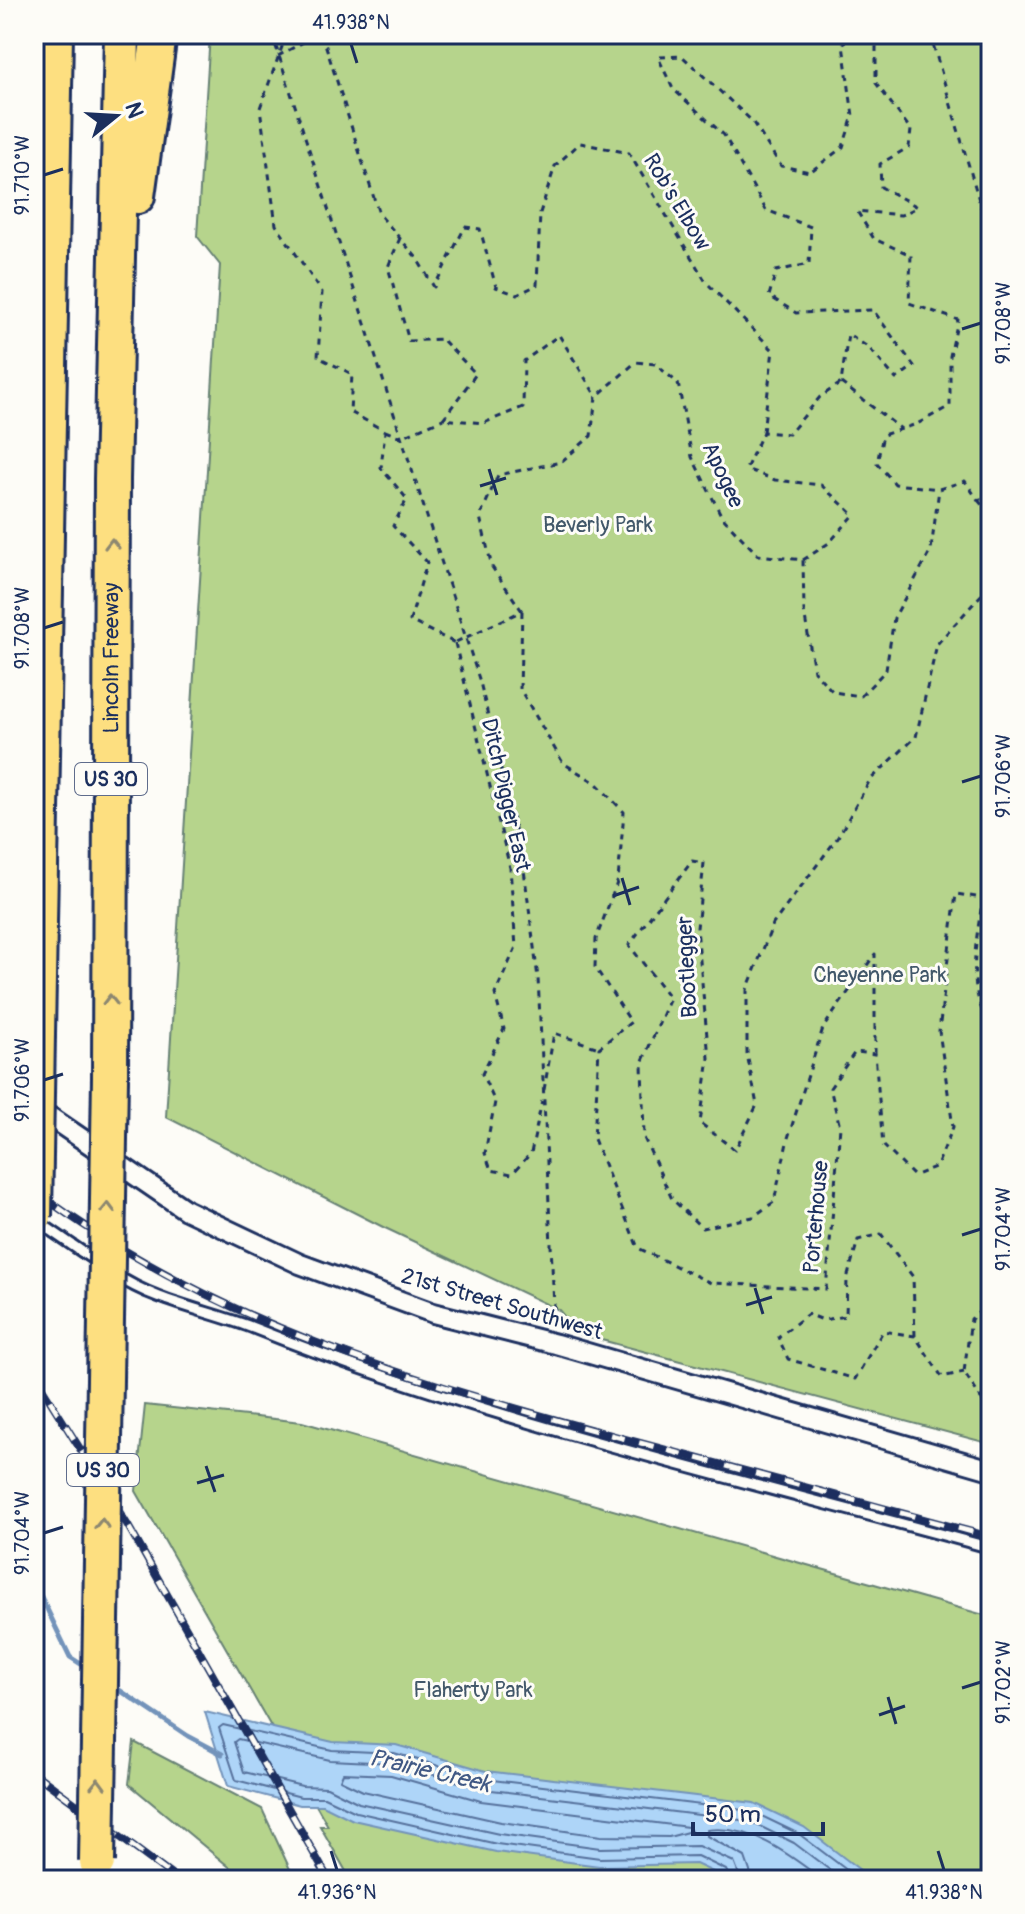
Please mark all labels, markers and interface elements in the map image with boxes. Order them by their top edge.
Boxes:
text: 41.938°N [312,10,390,35]
north arrow [76,76,156,156]
text: N [118,99,150,122]
text: 91.710°W [10,135,35,215]
street label: Rob's Elbow [637,148,717,256]
text: 91.708°W [991,282,1016,364]
street label: Apogee [696,438,750,512]
park label: Beverly Park [543,511,653,539]
one-way arrow [103,537,121,550]
street label: Lincoln Freeway [97,582,126,734]
text: 91.708°W [10,587,35,669]
street label: Ditch Digger East [475,716,537,875]
text: 91.706°W [991,734,1016,818]
road number: US 30 [75,763,147,795]
street label: Bootlegger [670,915,704,1019]
park label: Cheyenne Park [813,961,947,989]
one-way arrow [101,993,119,1006]
text: 91.706°W [10,1038,35,1122]
street label: Porterhouse [797,1159,835,1275]
text: 91.704°W [991,1187,1016,1271]
one-way arrow [99,1201,116,1214]
street label: 21st Street Southwest [398,1262,606,1346]
road number: US 30 [67,1454,139,1486]
text: 91.704°W [10,1491,35,1575]
one-way arrow [94,1517,111,1530]
text: 91.702°W [991,1640,1016,1724]
park label: Flaherty Park [413,1676,533,1704]
water label: Prairie Creek [367,1743,495,1799]
one-way arrow [89,1777,107,1790]
scale bar [693,1786,823,1836]
text: 50 m [705,1800,761,1829]
text: 41.936°N [297,1880,377,1905]
text: 41.938°N [905,1880,983,1905]

